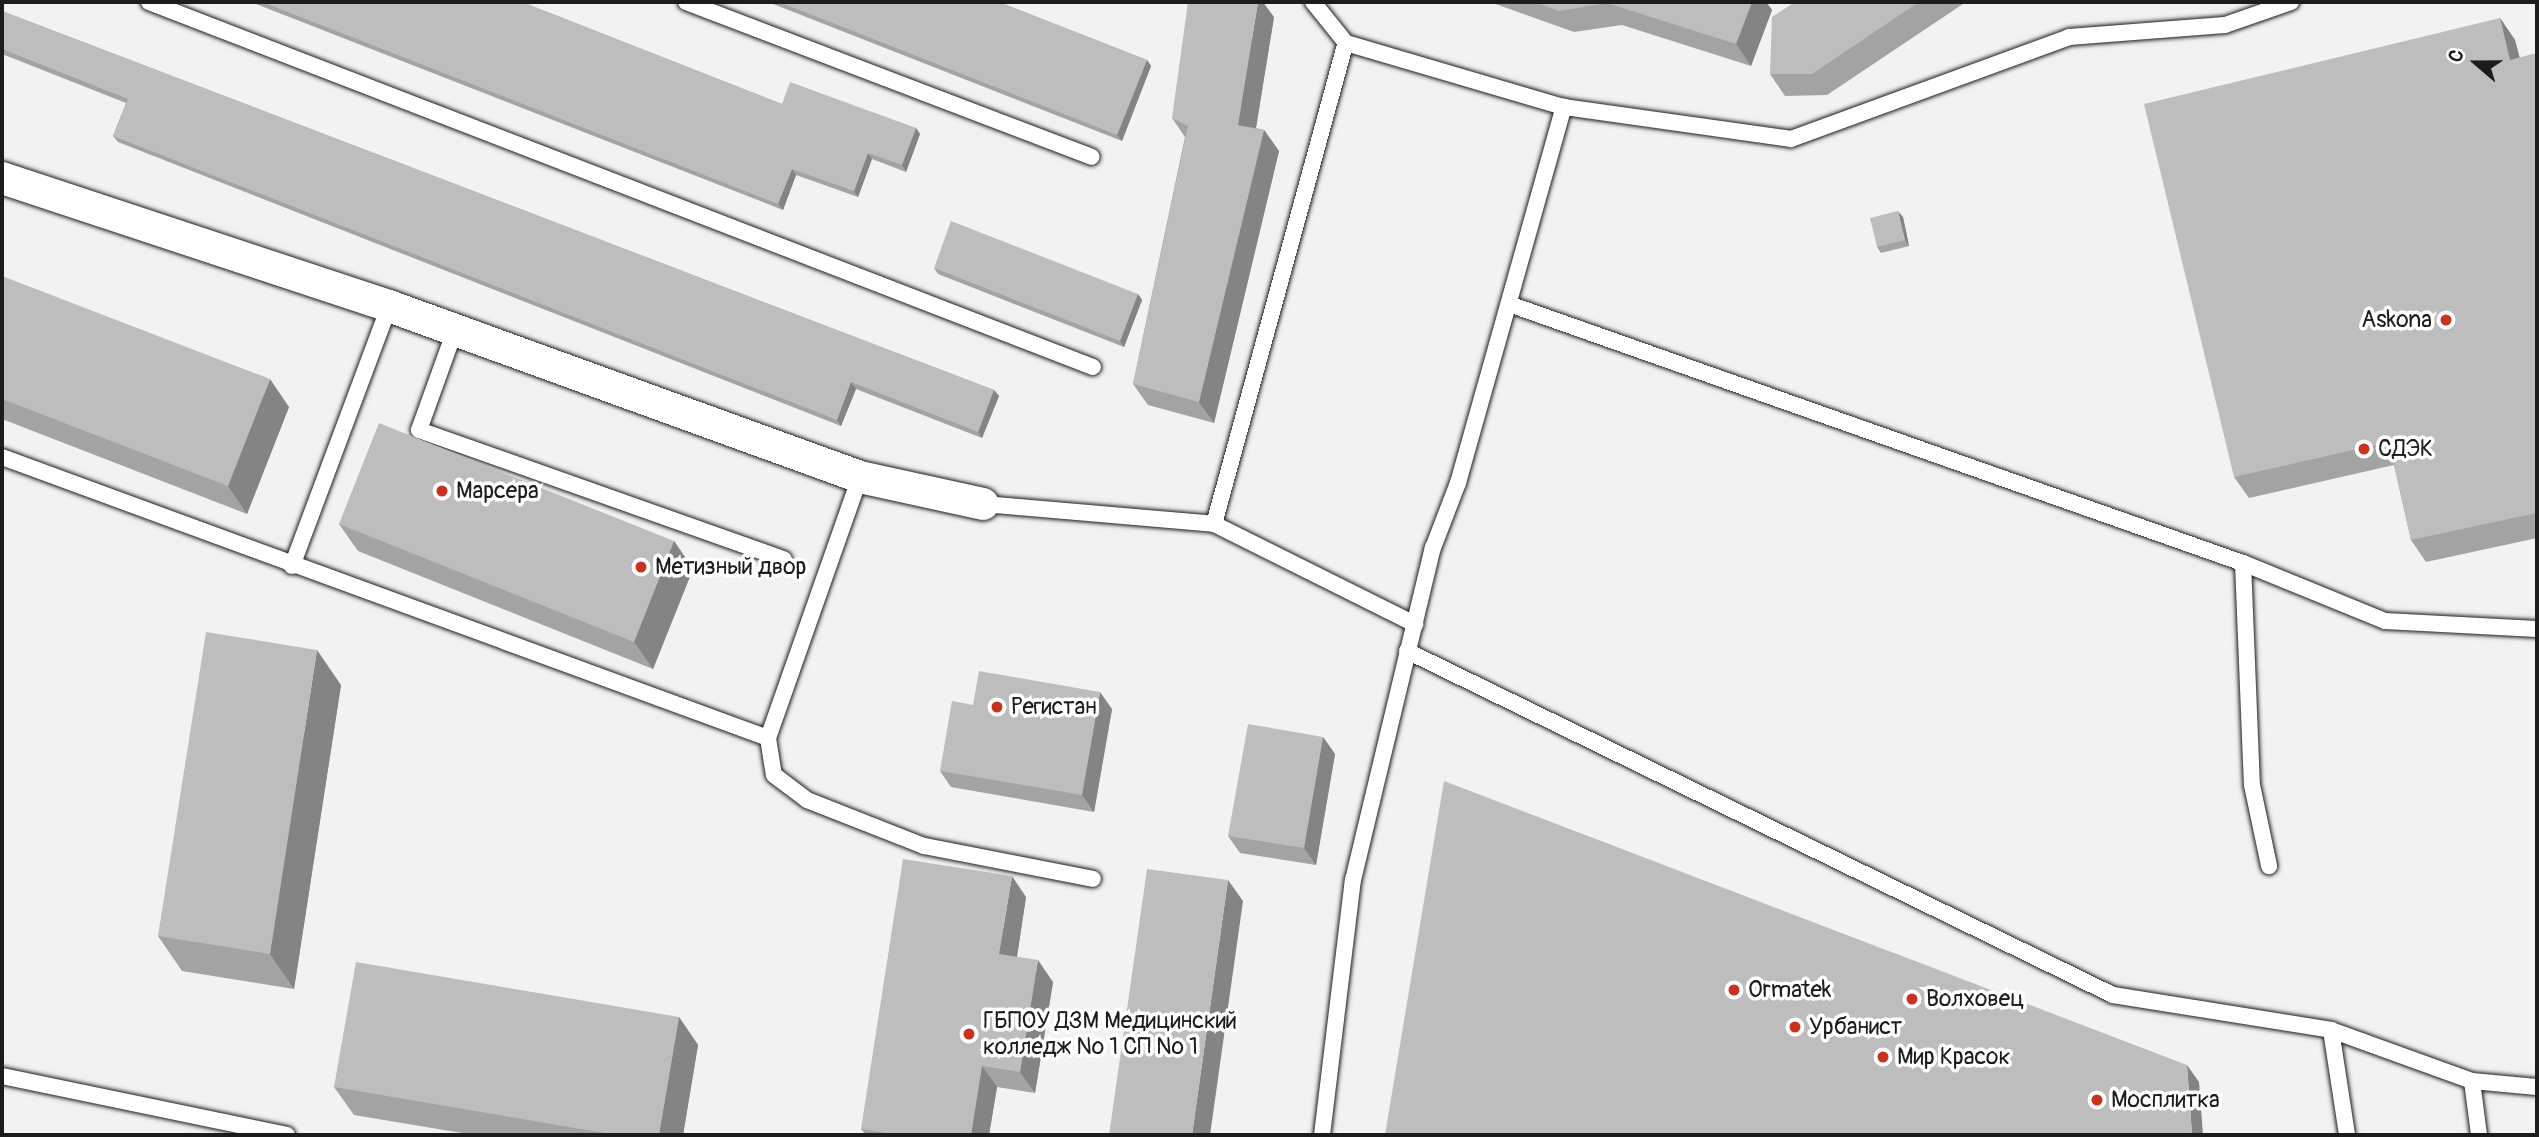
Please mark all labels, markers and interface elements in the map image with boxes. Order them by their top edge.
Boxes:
north arrow [2441,28,2511,98]
text: С [2443,46,2470,65]
place label: Askona [2361,306,2432,334]
marker: Askona [2438,312,2454,328]
place label: СДЭК [2378,435,2433,463]
marker: СДЭК [2356,441,2372,457]
place label: Марсера [456,477,539,505]
marker: Марсера [434,483,450,499]
place label: Метизный двор [655,553,806,581]
marker: Метизный двор [633,559,649,575]
place label: Регистан [1011,693,1097,721]
marker: Регистан [989,699,1005,715]
place label: Ormatek [1748,976,1831,1004]
marker: Ormatek [1726,982,1742,998]
place label: Волховец [1926,985,2024,1013]
marker: Волховец [1904,991,1920,1007]
place label: ГБПОУ ДЗМ Медицинский колледж № 1 СП № 1 [983,1007,1237,1061]
place label: Урбанист [1809,1013,1902,1041]
marker: Урбанист [1787,1019,1803,1035]
marker: ГБПОУ ДЗМ Медицинский колледж № 1 СП № 1 [961,1026,977,1042]
place label: Мир Красок [1897,1043,2010,1071]
marker: Мир Красок [1875,1049,1891,1065]
place label: Мосплитка [2111,1086,2220,1114]
marker: Мосплитка [2089,1092,2105,1108]

